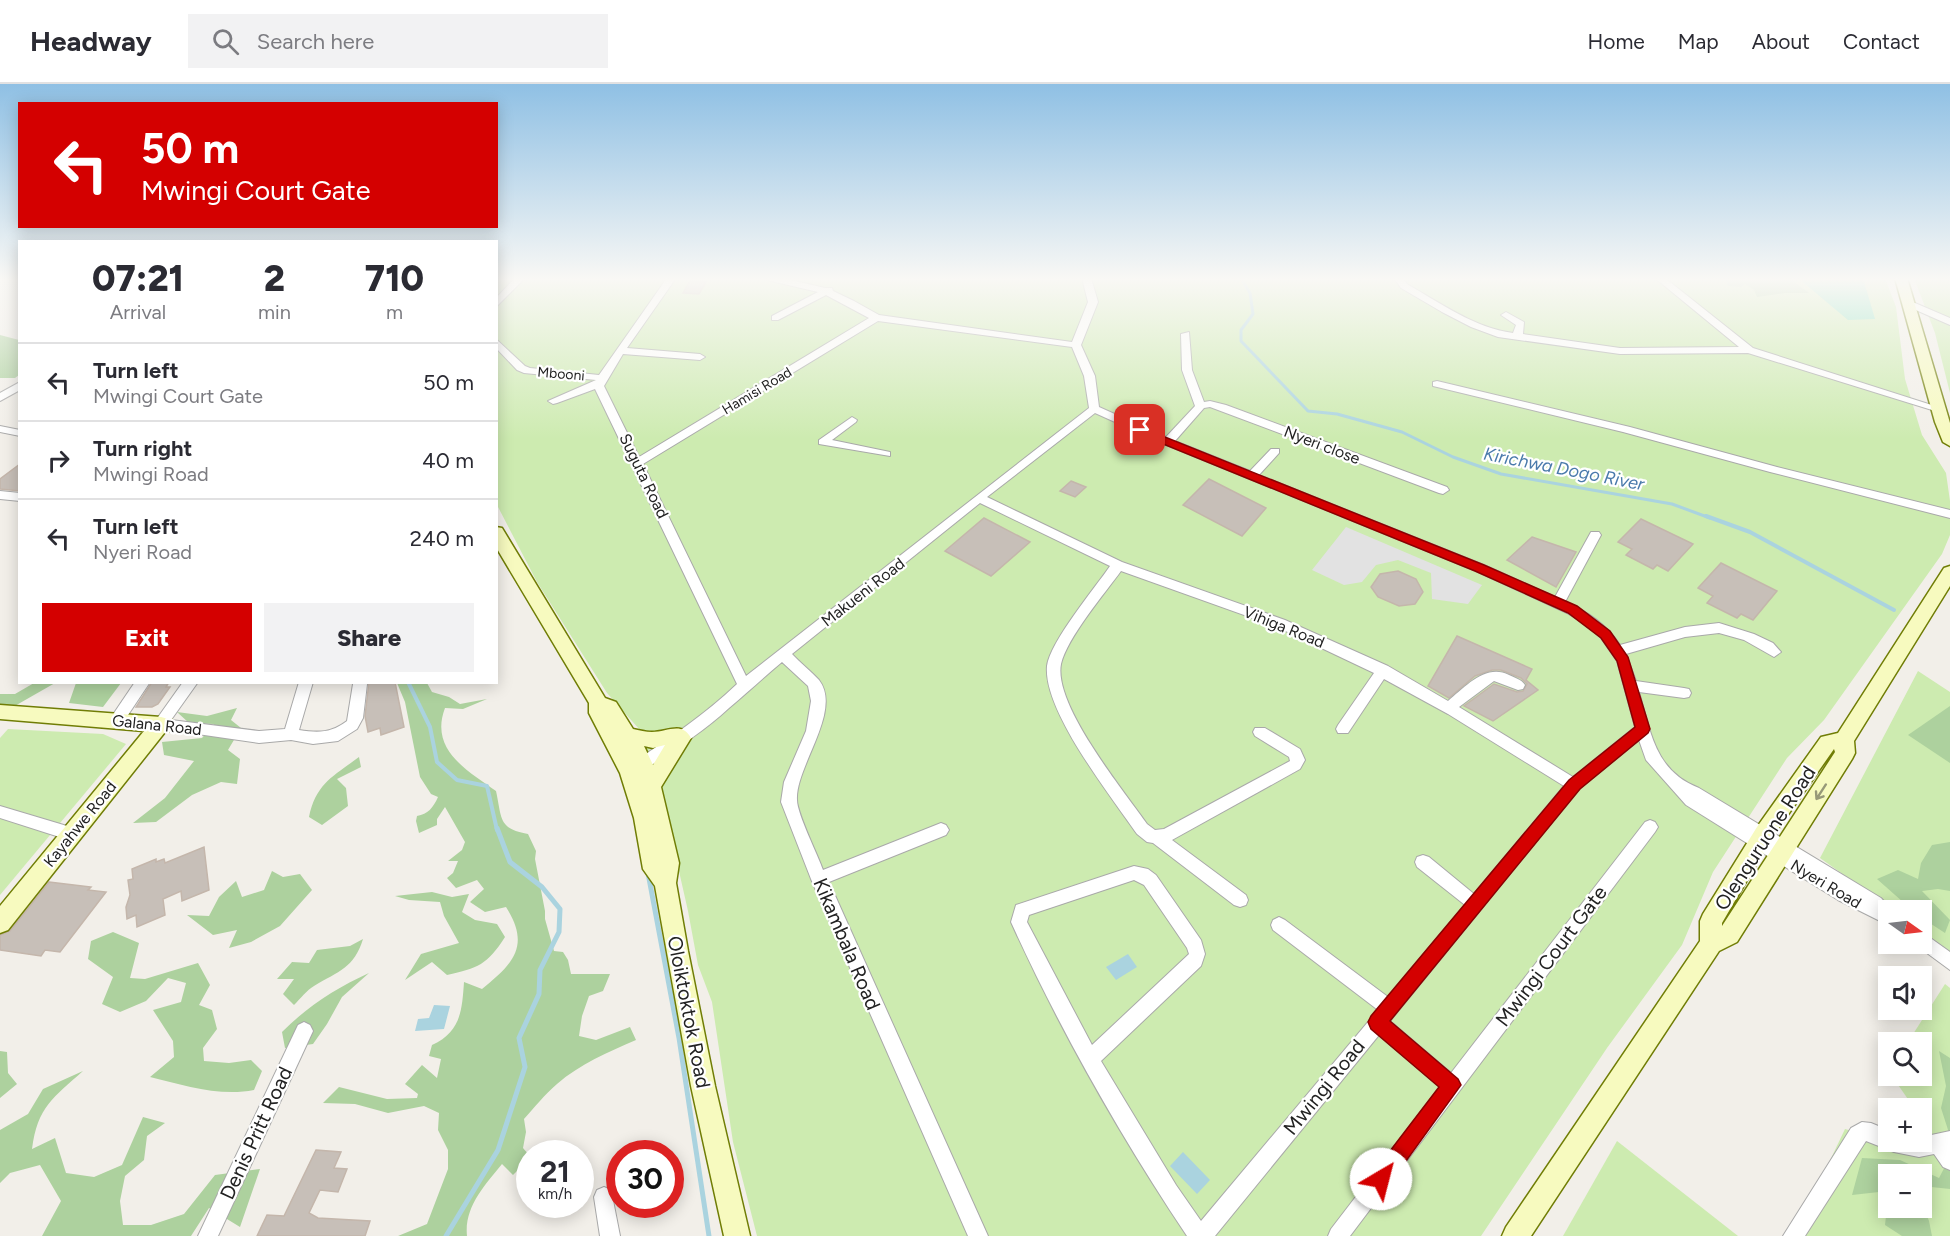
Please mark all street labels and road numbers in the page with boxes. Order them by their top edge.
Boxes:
street label: Mbooni [537,363,585,385]
street label: Hamisi Road [719,364,795,418]
street label: Nyeri close [1281,422,1363,468]
street label: Suguta Road [615,430,673,522]
street label: Makueni Road [818,554,908,630]
street label: Vihiga Road [1241,602,1327,652]
street label: Galana Road [111,711,203,739]
street label: Olenguruone Road [1709,761,1821,915]
street label: Kayahwe Road [40,777,120,871]
street label: Nyeri Road [1787,855,1865,913]
street label: Kikambala Road [808,874,886,1014]
street label: Mwingi Court Gate [1490,881,1612,1031]
street label: Oloiktoktok Road [662,934,716,1090]
street label: Mwingi Road [1278,1034,1370,1140]
street label: Denis Pritt Road [215,1063,297,1203]

